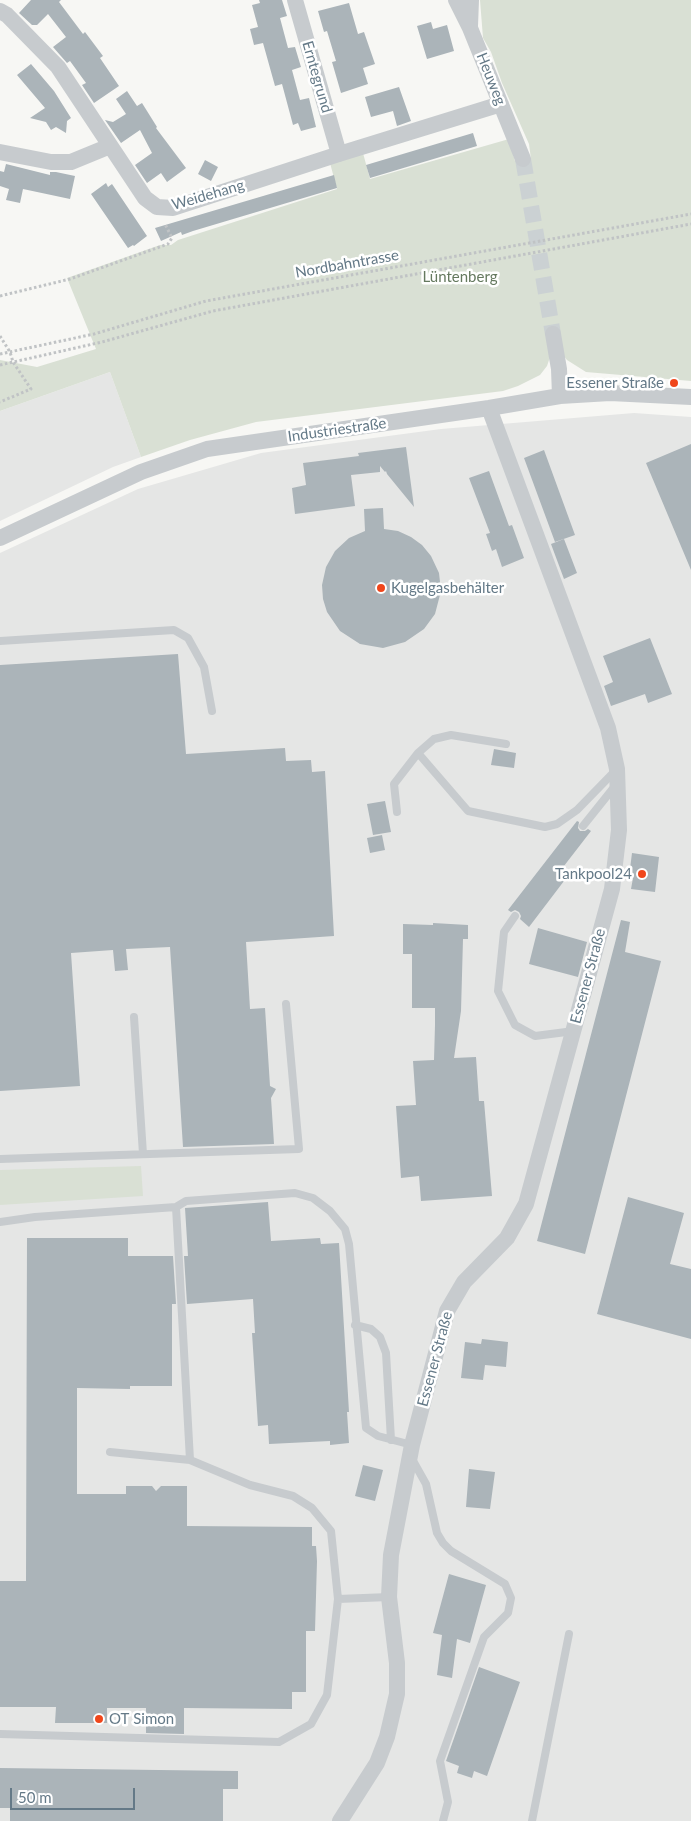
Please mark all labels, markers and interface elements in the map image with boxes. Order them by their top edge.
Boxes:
street label: Erntegrund [298,39,336,115]
street label: Heuweg [472,50,510,108]
street label: Weidehang [170,176,246,214]
street label: Nordbahntrasse [294,246,400,282]
park label: Lüntenberg [423,268,497,286]
place label: Essener Straße [566,374,664,392]
marker: Essener Straße [668,377,680,389]
street label: Industriestraße [287,414,387,446]
place label: Kugelgasbehälter [391,579,504,597]
marker: Kugelgasbehälter [375,582,387,594]
place label: Tankpool24 [555,865,632,883]
marker: Tankpool24 [636,868,648,880]
street label: Essener Straße [567,927,609,1025]
street label: Essener Straße [414,1310,456,1408]
place label: OT Simon [109,1710,174,1728]
marker: OT Simon [93,1713,105,1725]
scale bar [12,1778,138,1810]
text: 50 m [18,1788,52,1806]

